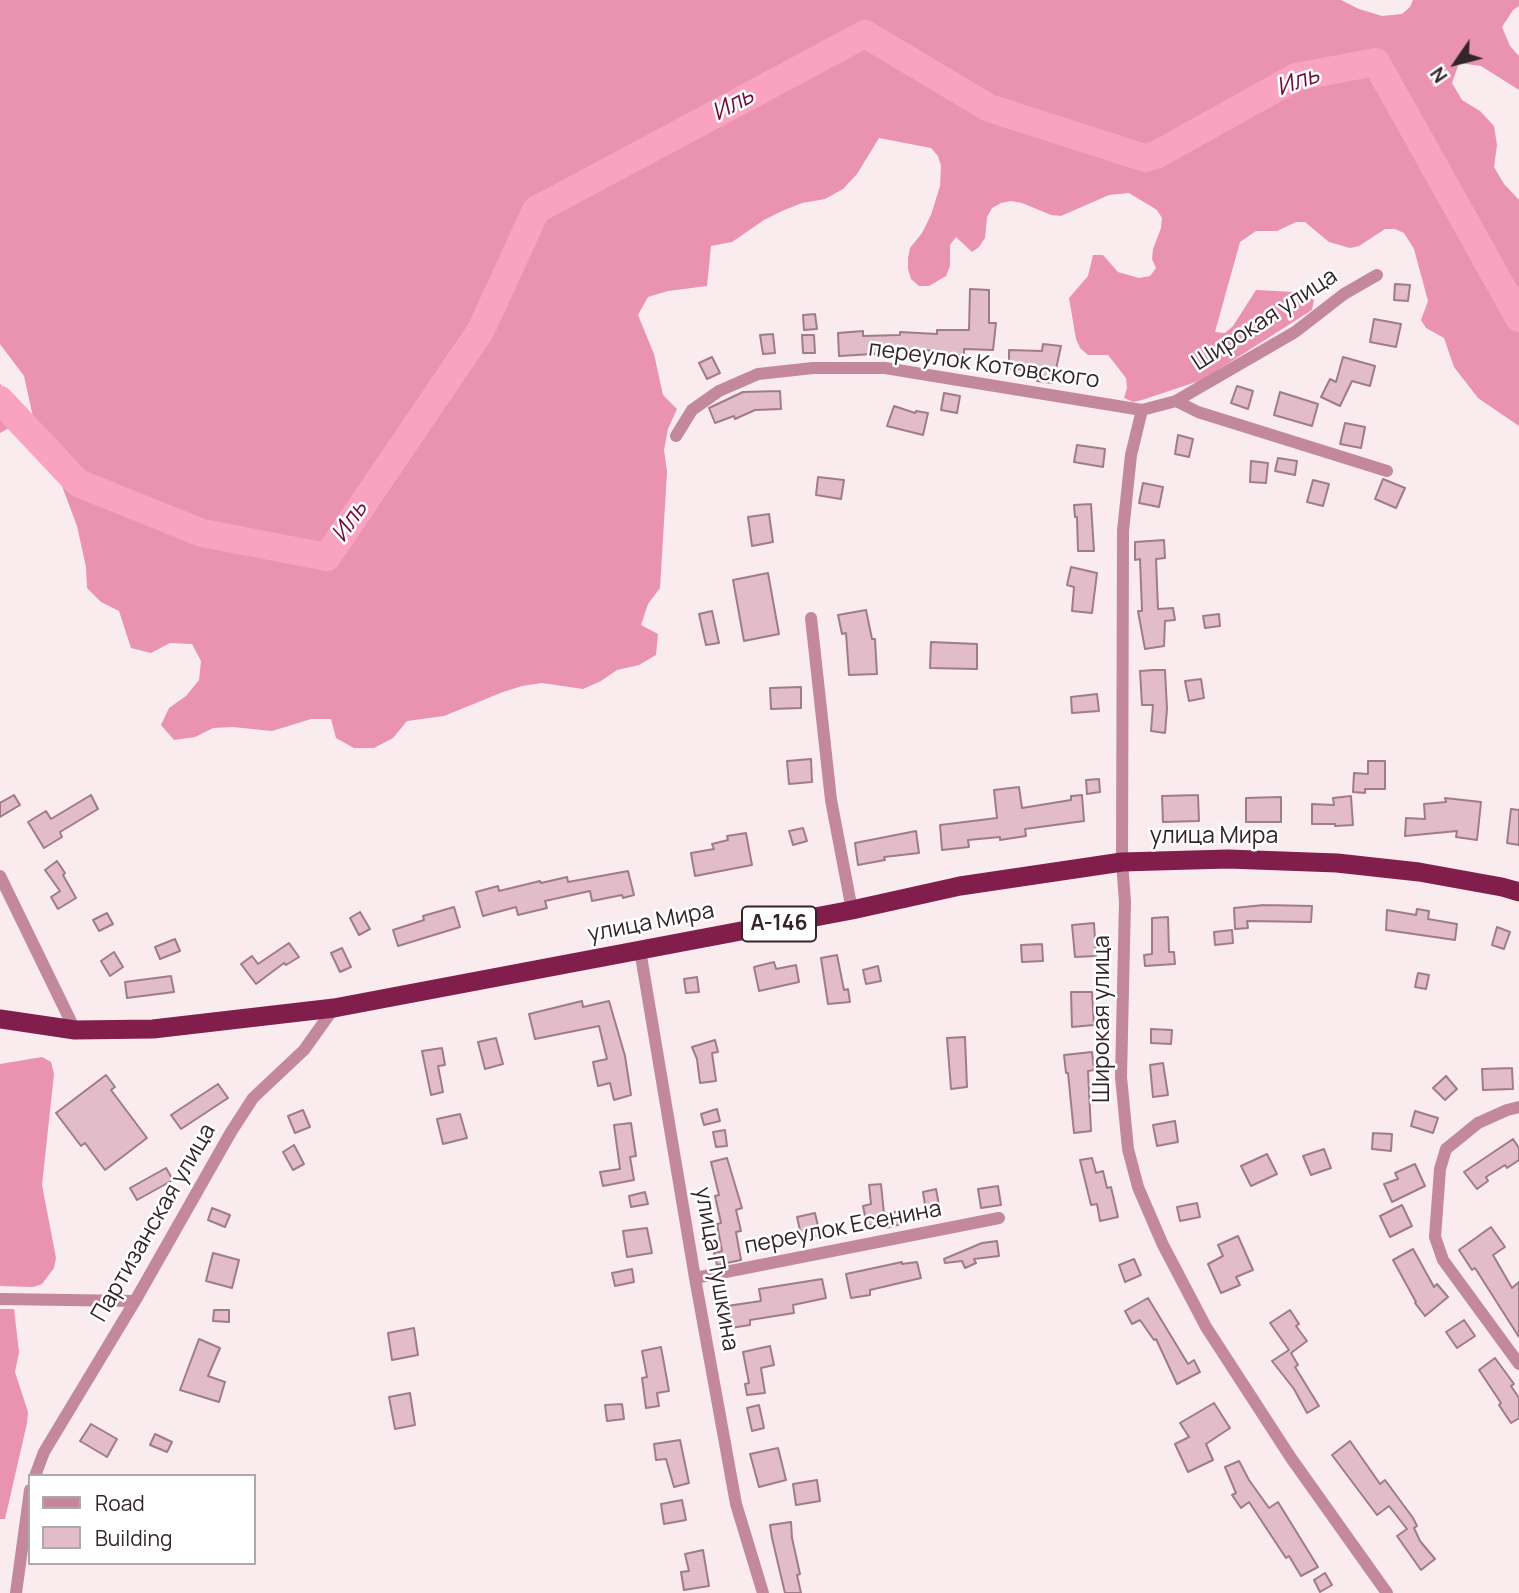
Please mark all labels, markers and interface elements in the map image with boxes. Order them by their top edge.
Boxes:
north arrow [1421,28,1491,98]
water label: Иль [1273,61,1323,103]
text: N [1424,62,1453,88]
water label: Иль [707,82,759,128]
street label: Широкая улица [1187,263,1343,377]
street label: переулок Котовского [867,335,1101,395]
water label: Иль [326,496,374,548]
street label: улица Мира [1150,823,1278,851]
street label: улица Мира [585,897,717,949]
road number: А-146 [742,906,816,942]
street label: Широкая улица [1089,935,1117,1103]
street label: Партизанская улица [86,1119,222,1327]
street label: улица Пушкина [688,1185,744,1353]
street label: переулок Есенина [742,1195,944,1261]
legend [28,1474,256,1565]
text: Road [95,1489,145,1517]
text: Building [95,1524,172,1552]

